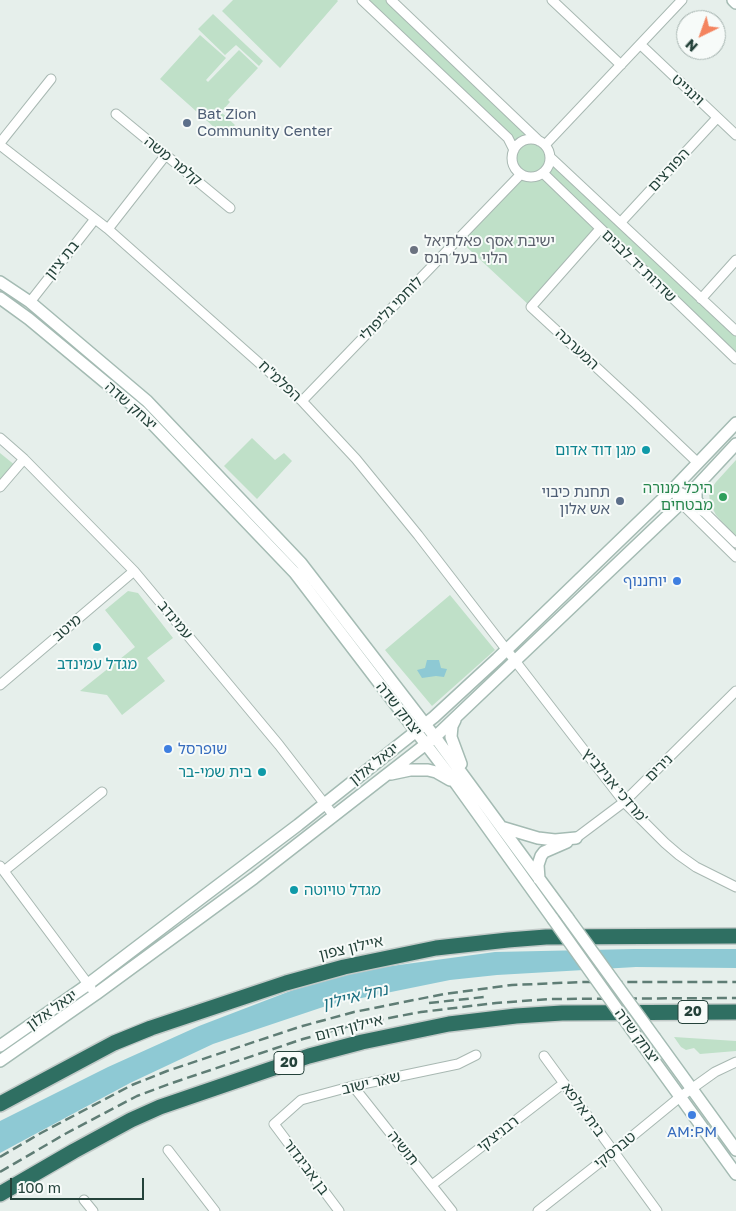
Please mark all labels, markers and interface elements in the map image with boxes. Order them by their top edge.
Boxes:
north arrow [676,10,726,60]
text: N [682,36,701,56]
street label: וינגייט [668,70,708,110]
place label: Bat Zion Community Center [197,105,332,140]
marker: Bat Zion Community Center [181,117,193,129]
street label: קלמר משה [141,132,205,190]
street label: הפורצים [644,145,694,195]
street label: שדרות יד לבנים [598,226,680,306]
place label: ישיבת אסף פאלתיאל הלוי בעל הנס [424,232,555,267]
street label: בת ציון [41,237,83,283]
marker: ישיבת אסף פאלתיאל הלוי בעל הנס [408,244,420,256]
street label: לוחמי גליפולי [356,273,426,345]
street label: המערכה [552,324,602,374]
street label: הפלמ"ח [255,357,305,405]
street label: יצחק שדה [101,378,161,434]
place label: מגן דוד אדום [555,441,636,459]
marker: מגן דוד אדום [640,444,652,456]
place label: היכל מנורה מבטחים [643,479,713,514]
place label: תחנת כיבוי אש אלון [541,483,610,518]
marker: היכל מנורה מבטחים [717,491,729,503]
marker: תחנת כיבוי אש אלון [614,495,626,507]
place label: יוחננוף [623,572,667,590]
marker: יוחננוף [671,575,683,587]
street label: עמינדב [154,597,196,643]
street label: מיטב [49,611,85,645]
marker: מגדל עמינדב [91,641,103,653]
place label: מגדל עמינדב [57,655,137,673]
street label: יצחק שדה [372,678,426,740]
street label: יגאל אלון [346,739,402,789]
place label: שופרסל [178,740,227,758]
marker: שופרסל [162,743,174,755]
street label: מרדכי אנילביץ' [579,745,651,827]
street label: נירים [641,750,677,786]
place label: בית שמי-בר [178,763,252,781]
marker: בית שמי-בר [256,766,268,778]
place label: מגדל טויוטה [304,881,381,899]
marker: מגדל טויוטה [288,884,300,896]
street label: איילון צפון [317,932,385,964]
water label: נחל איילון [320,980,390,1014]
street label: יגאל אלון [23,986,81,1034]
road number: 20 [678,1000,708,1024]
street label: יצחק שדה [611,1005,663,1067]
street label: איילון דרום [313,1011,385,1045]
road number: 20 [274,1052,304,1074]
street label: שאר ישוב [340,1067,402,1099]
street label: בית אלפא [557,1080,609,1140]
marker: AM:PM [686,1109,698,1121]
street label: רבניצקי [474,1112,522,1156]
place label: AM:PM [667,1123,717,1141]
street label: תושיה [384,1127,422,1169]
street label: טברסקי [590,1128,640,1172]
street label: בן אביגדור [279,1135,333,1199]
scale bar [12,1168,146,1200]
text: 100 m [18,1178,61,1196]

